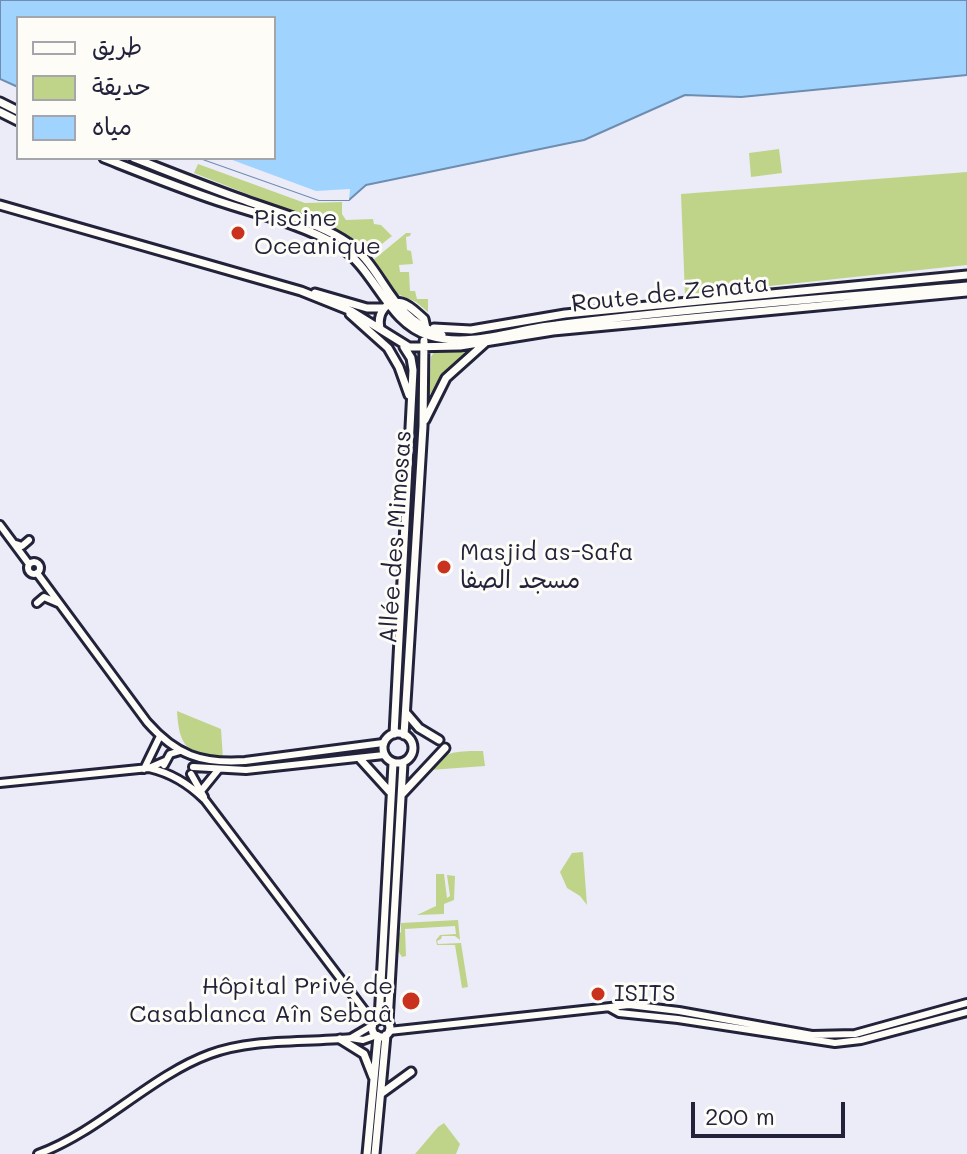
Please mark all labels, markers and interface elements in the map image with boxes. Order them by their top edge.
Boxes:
legend [16,16,276,160]
text: طريق [92,30,142,61]
text: حديقة [92,70,151,101]
text: مياه [92,110,132,141]
place label: Piscine Oceanique [254,205,381,261]
marker: Piscine Oceanique [229,224,247,242]
street label: Route de Zenata [570,269,770,319]
street label: Allée des Mimosas [374,429,418,645]
place label: Masjid as-Safa مسجد الصفا [460,539,634,595]
marker: Masjid as-Safa مسجد الصفا [435,558,453,576]
place label: Hôpital Privé de Casablanca Aîn Sebaâ [129,973,393,1029]
place label: ISITS [614,980,675,1008]
marker: ISITS [589,985,607,1003]
marker: Hôpital Privé de Casablanca Aîn Sebaâ [400,990,422,1012]
scale bar [695,1086,849,1136]
text: 200 m [705,1100,775,1131]

